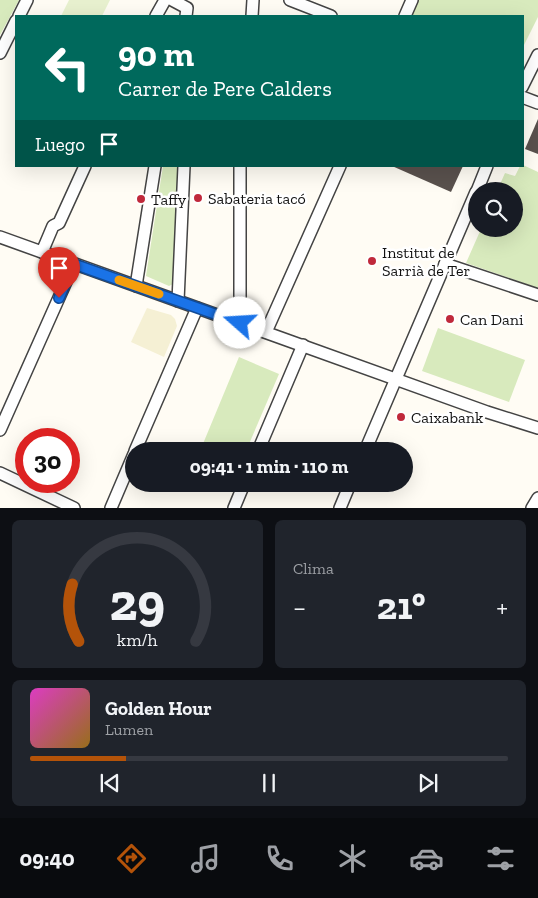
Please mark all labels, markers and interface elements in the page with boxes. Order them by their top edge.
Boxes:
text: 90 m [118,33,194,75]
icon: left [35,35,100,100]
text: Carrer de Pere Calders [118,75,332,102]
icon: arrive [95,130,123,158]
text: Luego [35,133,85,156]
map controls [468,182,523,237]
button: search [468,182,523,237]
place label: Sabateria tacó [208,189,306,208]
place label: Taffy [151,190,187,209]
marker: Sabateria tacó [192,192,204,204]
marker: Taffy [135,193,147,205]
place label: Institut de Sarrià de Ter [382,243,471,280]
pin [38,247,80,298]
icon: arrive [45,254,73,282]
marker: Institut de Sarrià de Ter [366,255,378,267]
position arrow [213,296,265,348]
place label: Can Dani [460,310,524,329]
marker: Can Dani [444,313,456,325]
place label: Caixabank [411,408,484,427]
marker: Caixabank [395,411,407,423]
speed limit sign: 30 [15,428,80,493]
text: 09:41 · 1 min · 110 m [190,455,348,478]
text: Clima [293,559,334,578]
text: 29 [110,571,165,633]
text: 21° [377,583,426,629]
text: − [293,591,306,624]
text: + [496,591,508,624]
text: km/h [117,629,158,651]
text: Golden Hour [105,697,212,720]
text: Lumen [105,720,153,739]
icon: previous [96,769,124,797]
icon: pause [255,769,283,797]
icon: next [414,769,442,797]
icon: directions [114,841,149,876]
icon: music [188,841,223,876]
icon: phone [262,841,297,876]
icon: climate [335,841,370,876]
icon: car [409,841,444,876]
icon: filters [483,841,518,876]
text: 09:40 [19,845,75,872]

